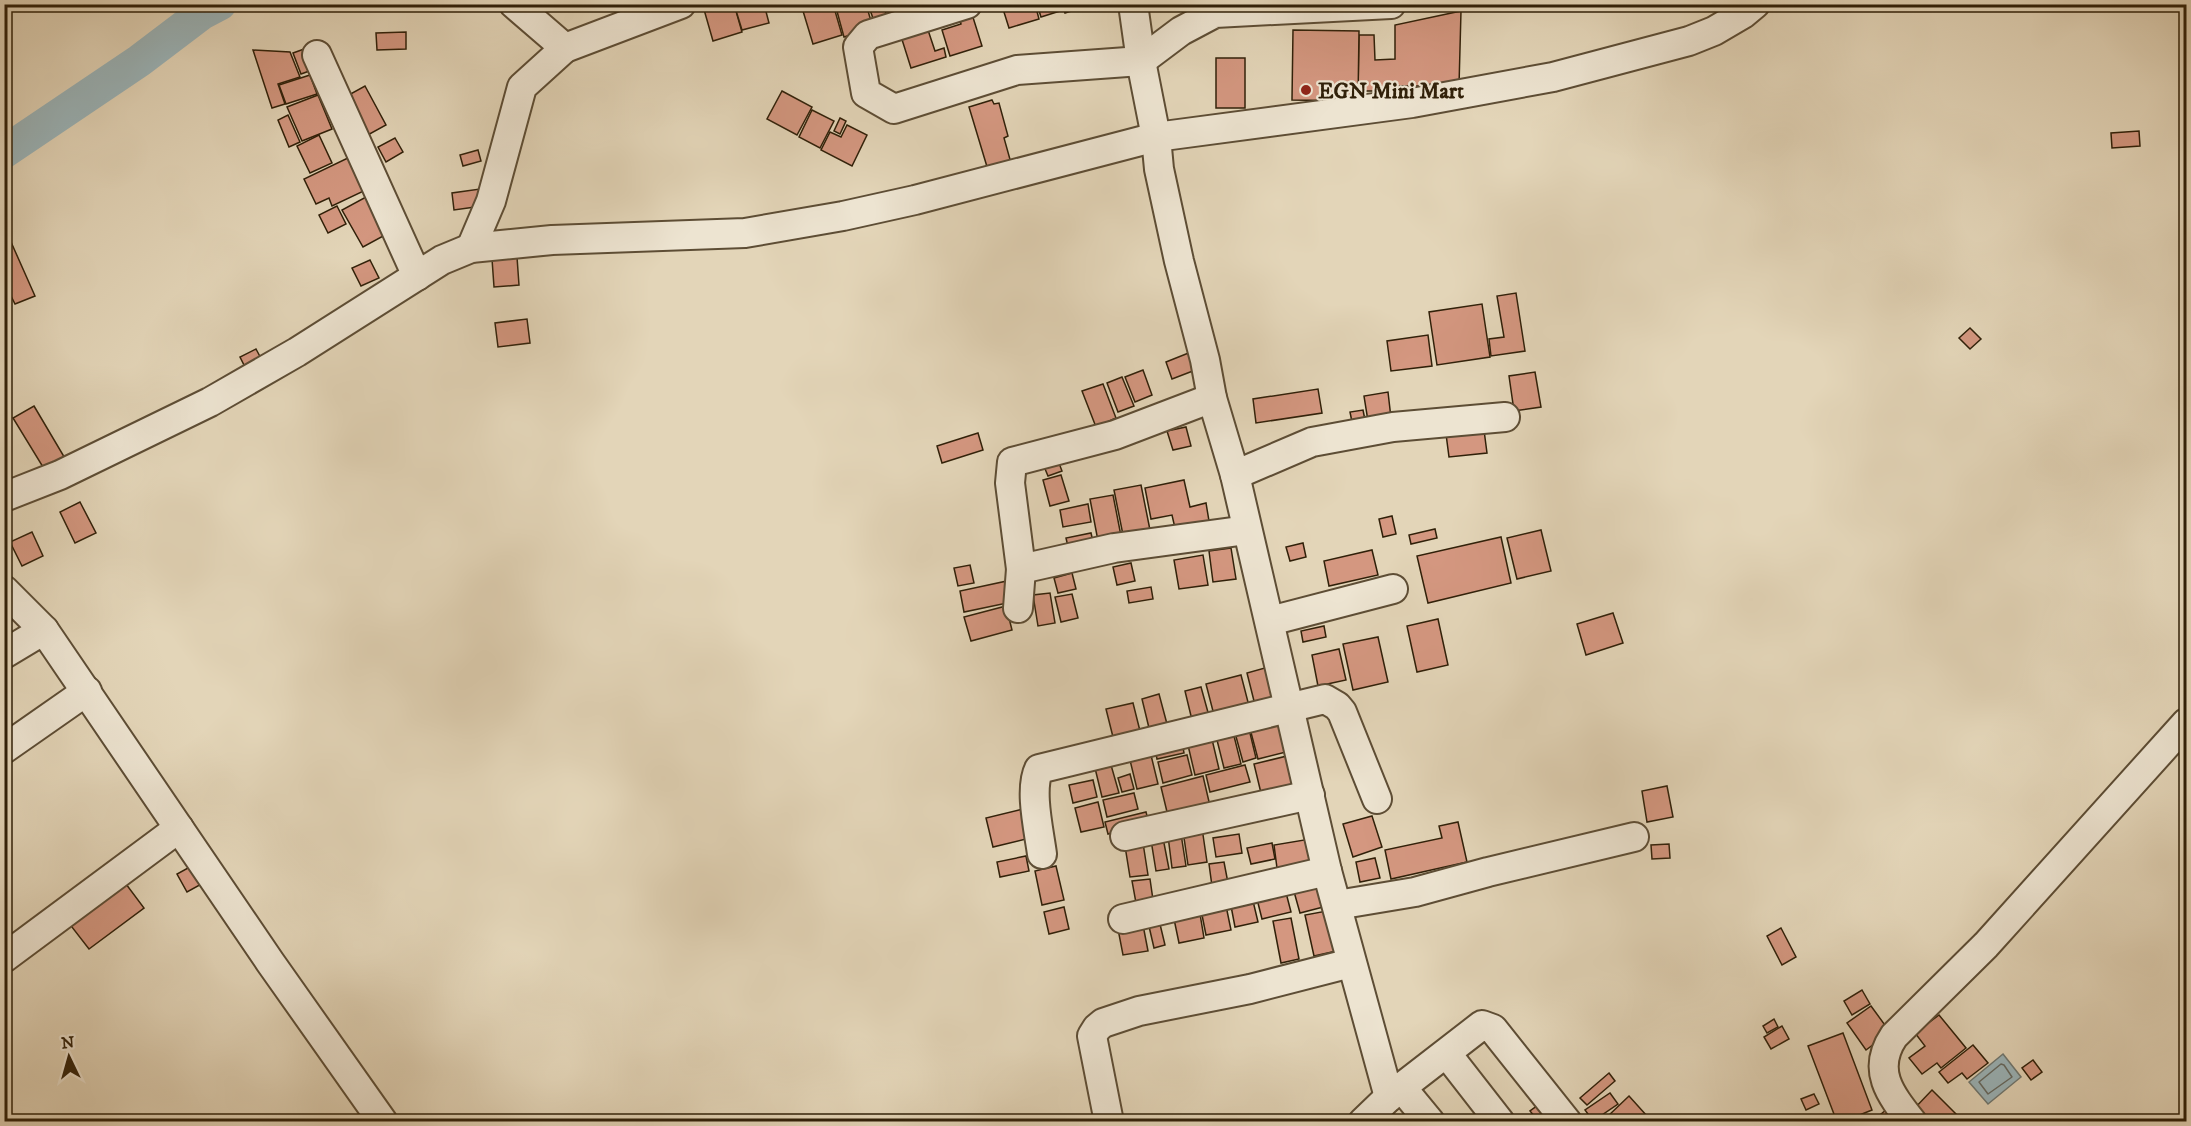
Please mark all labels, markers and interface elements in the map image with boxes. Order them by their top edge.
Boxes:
place label: EGN Mini Mart [1318,78,1464,105]
marker: EGN Mini Mart [1299,83,1313,97]
north arrow [39,1027,99,1087]
text: N [60,1033,75,1054]

